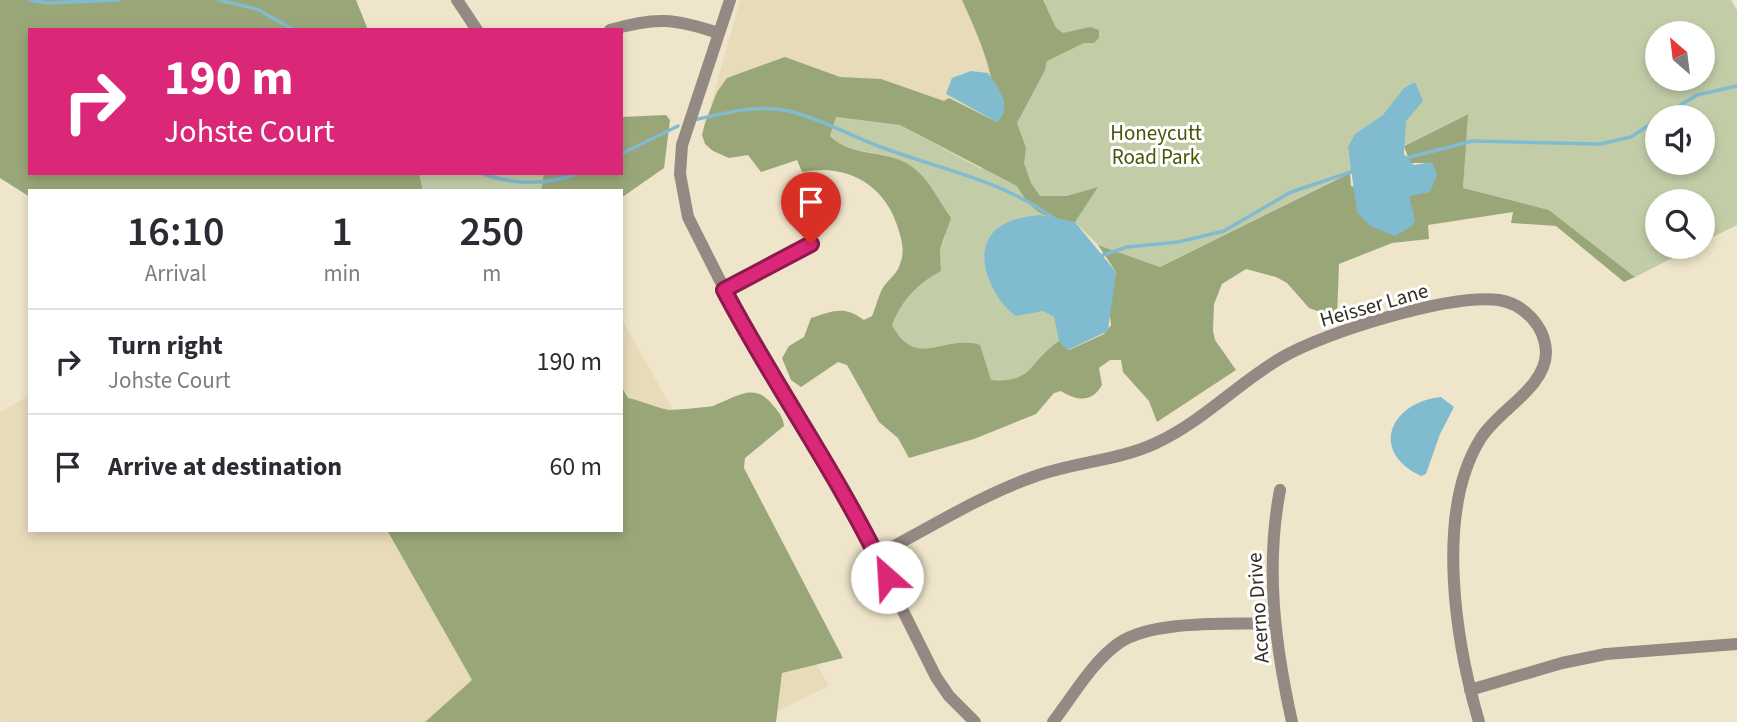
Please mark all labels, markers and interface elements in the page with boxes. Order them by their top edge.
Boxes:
north arrow [1645,21,1715,91]
map controls [1645,21,1715,259]
text: 190 m [164,44,293,114]
icon: right [49,56,140,147]
button: sound [1645,105,1715,175]
text: Johste Court [164,109,334,155]
park label: Honeycutt Road Park [1110,118,1202,172]
pin [781,172,841,244]
icon: arrive [792,183,830,221]
button: search [1645,189,1715,259]
text: 16:10 [127,202,225,262]
text: 1 [331,202,353,262]
text: 250 [460,202,524,262]
text: Arrival [145,257,207,290]
text: min [323,257,361,290]
text: m [482,257,501,290]
street label: Heisser Lane [1316,275,1432,335]
text: Turn right [108,327,223,364]
icon: right [49,343,87,381]
text: 190 m [536,343,602,380]
text: Johste Court [108,364,231,397]
icon: arrive [49,448,87,486]
text: Arrive at destination [108,448,342,485]
text: 60 m [549,448,602,485]
position arrow [850,540,924,614]
street label: Acerno Drive [1239,552,1277,664]

